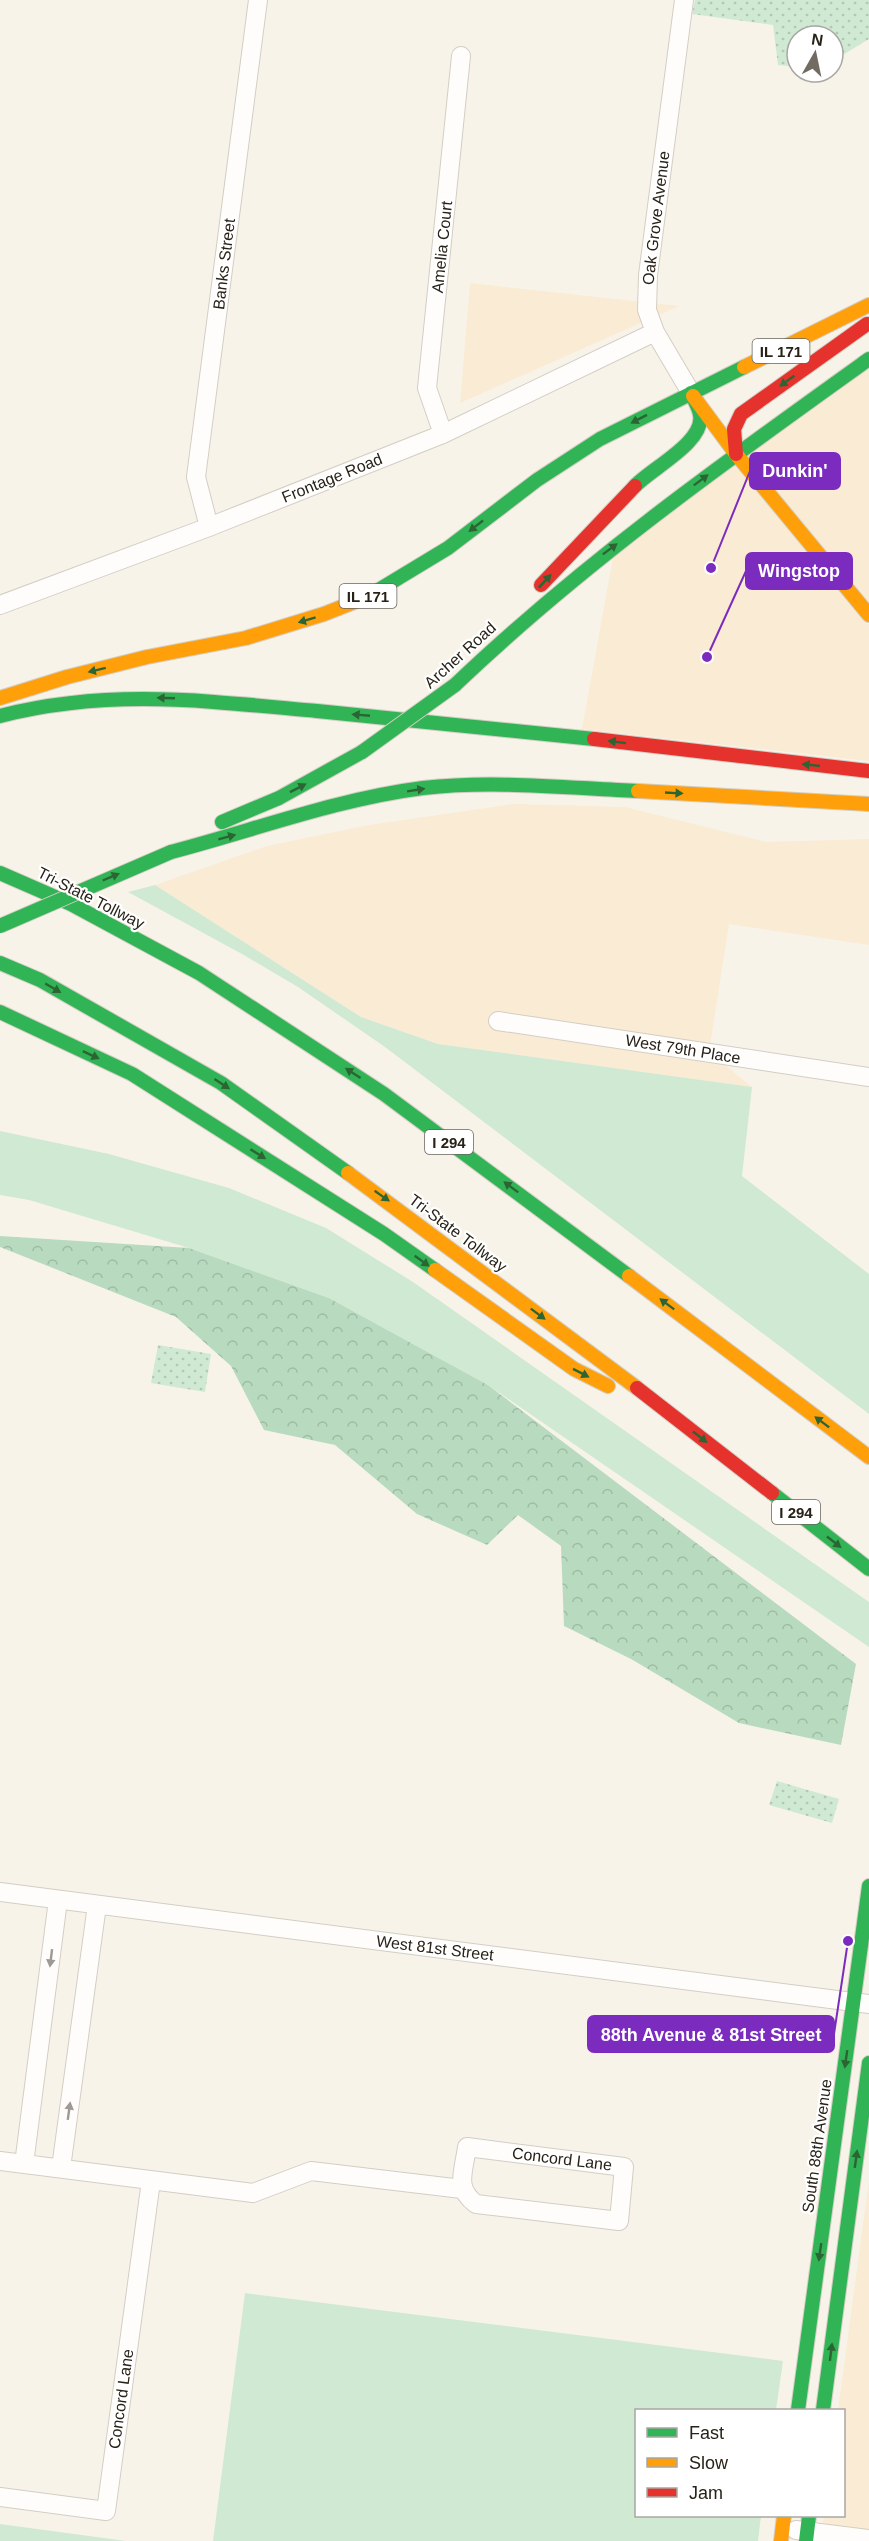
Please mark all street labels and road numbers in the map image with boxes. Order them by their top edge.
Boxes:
street label: Oak Grove Avenue [639,150,673,286]
street label: Amelia Court [429,200,455,294]
street label: Banks Street [210,217,238,310]
road number: IL 171 [752,339,810,363]
street label: Frontage Road [279,450,385,506]
road number: IL 171 [340,584,397,608]
street label: Archer Road [421,619,499,691]
street label: Tri-State Tollway [35,864,147,932]
street label: West 79th Place [624,1032,742,1067]
road number: I 294 [425,1130,473,1154]
street label: Tri-State Tollway [406,1191,510,1275]
road number: I 294 [772,1500,820,1524]
street label: West 81st Street [375,1932,495,1964]
street label: South 88th Avenue [799,2078,835,2214]
street label: Concord Lane [511,2144,613,2174]
street label: Concord Lane [106,2348,136,2450]

